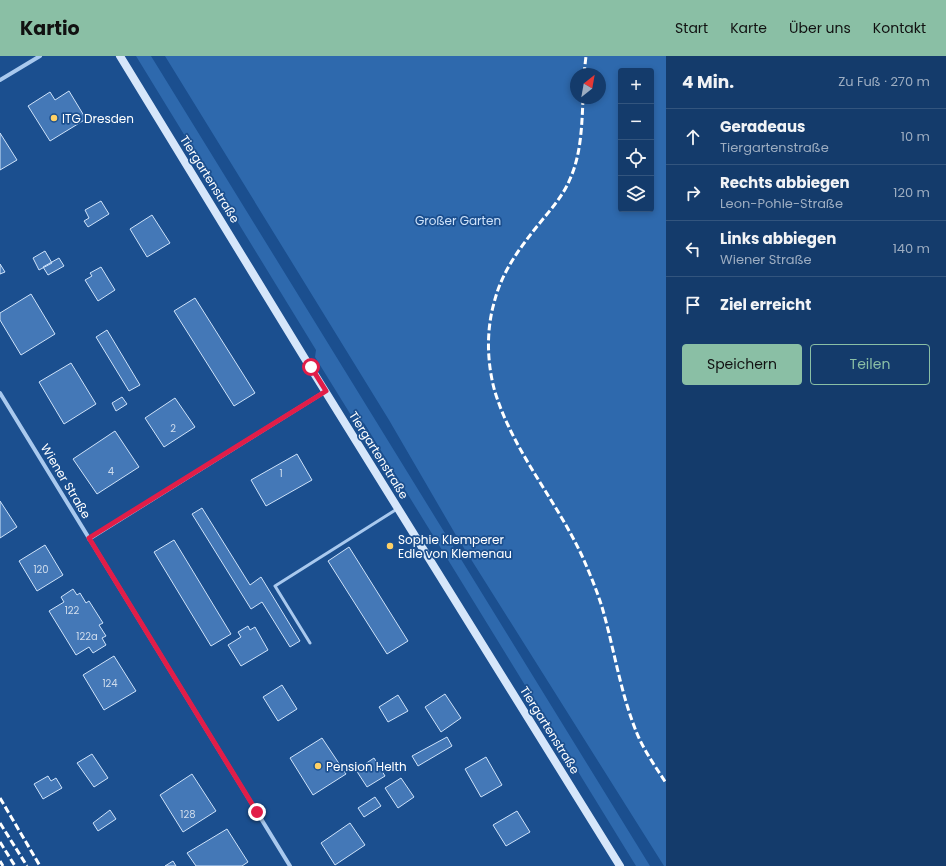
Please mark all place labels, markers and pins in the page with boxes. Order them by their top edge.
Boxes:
place label: ITG Dresden [62,110,134,127]
marker: ITG Dresden [49,113,59,123]
place label: Sophie Klemperer Edle von Klemenau [398,531,512,562]
marker: Sophie Klemperer Edle von Klemenau [385,541,395,551]
place label: Pension Helth [326,758,407,775]
marker: Pension Helth [313,761,323,771]

